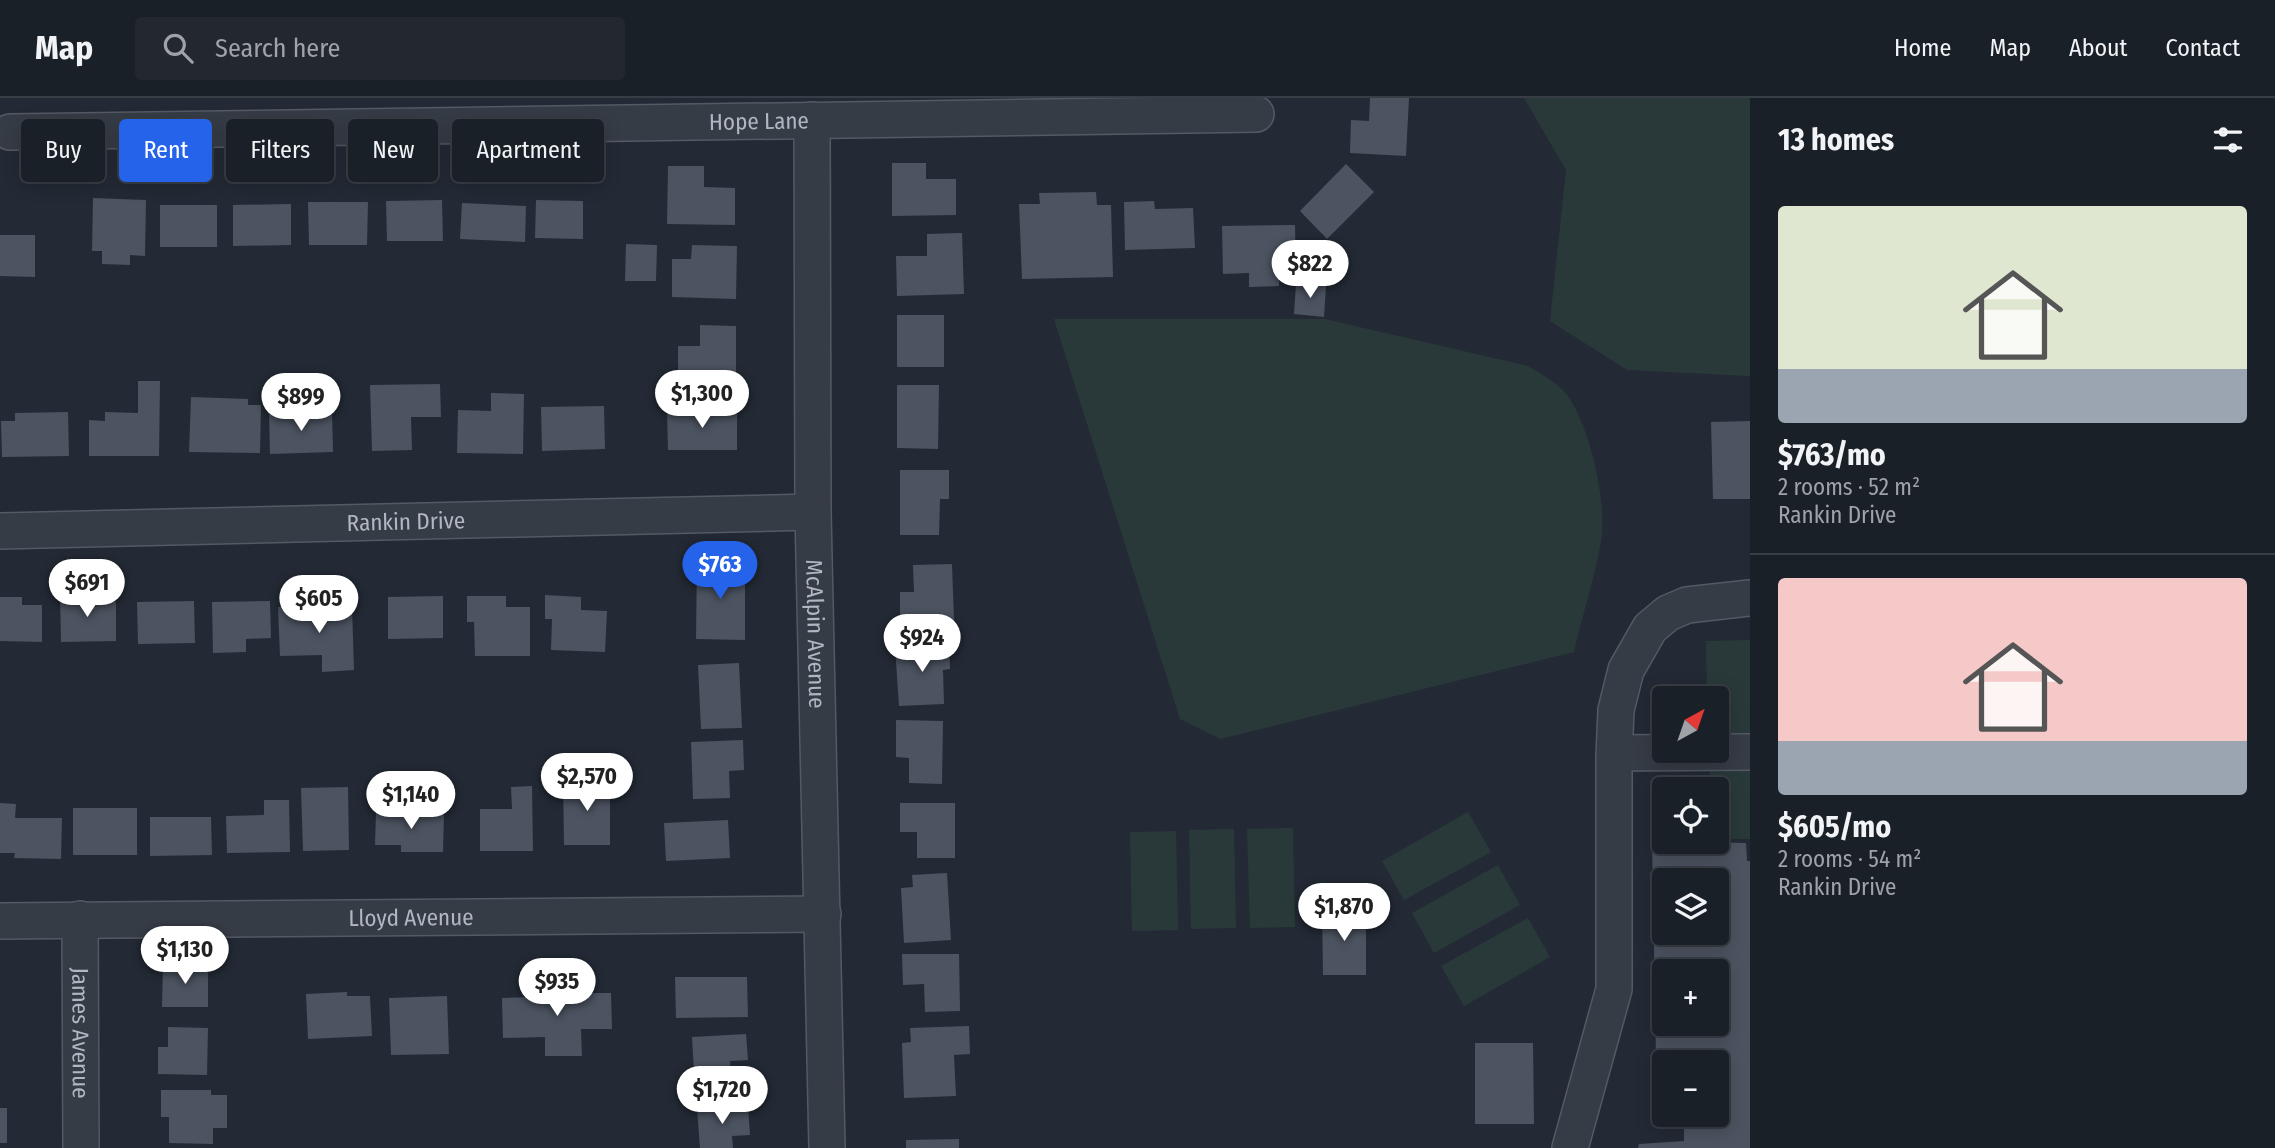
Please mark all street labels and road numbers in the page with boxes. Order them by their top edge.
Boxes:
street label: Hope Lane [709,106,809,136]
street label: Rankin Drive [346,506,465,537]
street label: McAlpin Avenue [800,559,831,709]
street label: Lloyd Avenue [348,903,474,932]
street label: James Avenue [66,967,95,1099]

